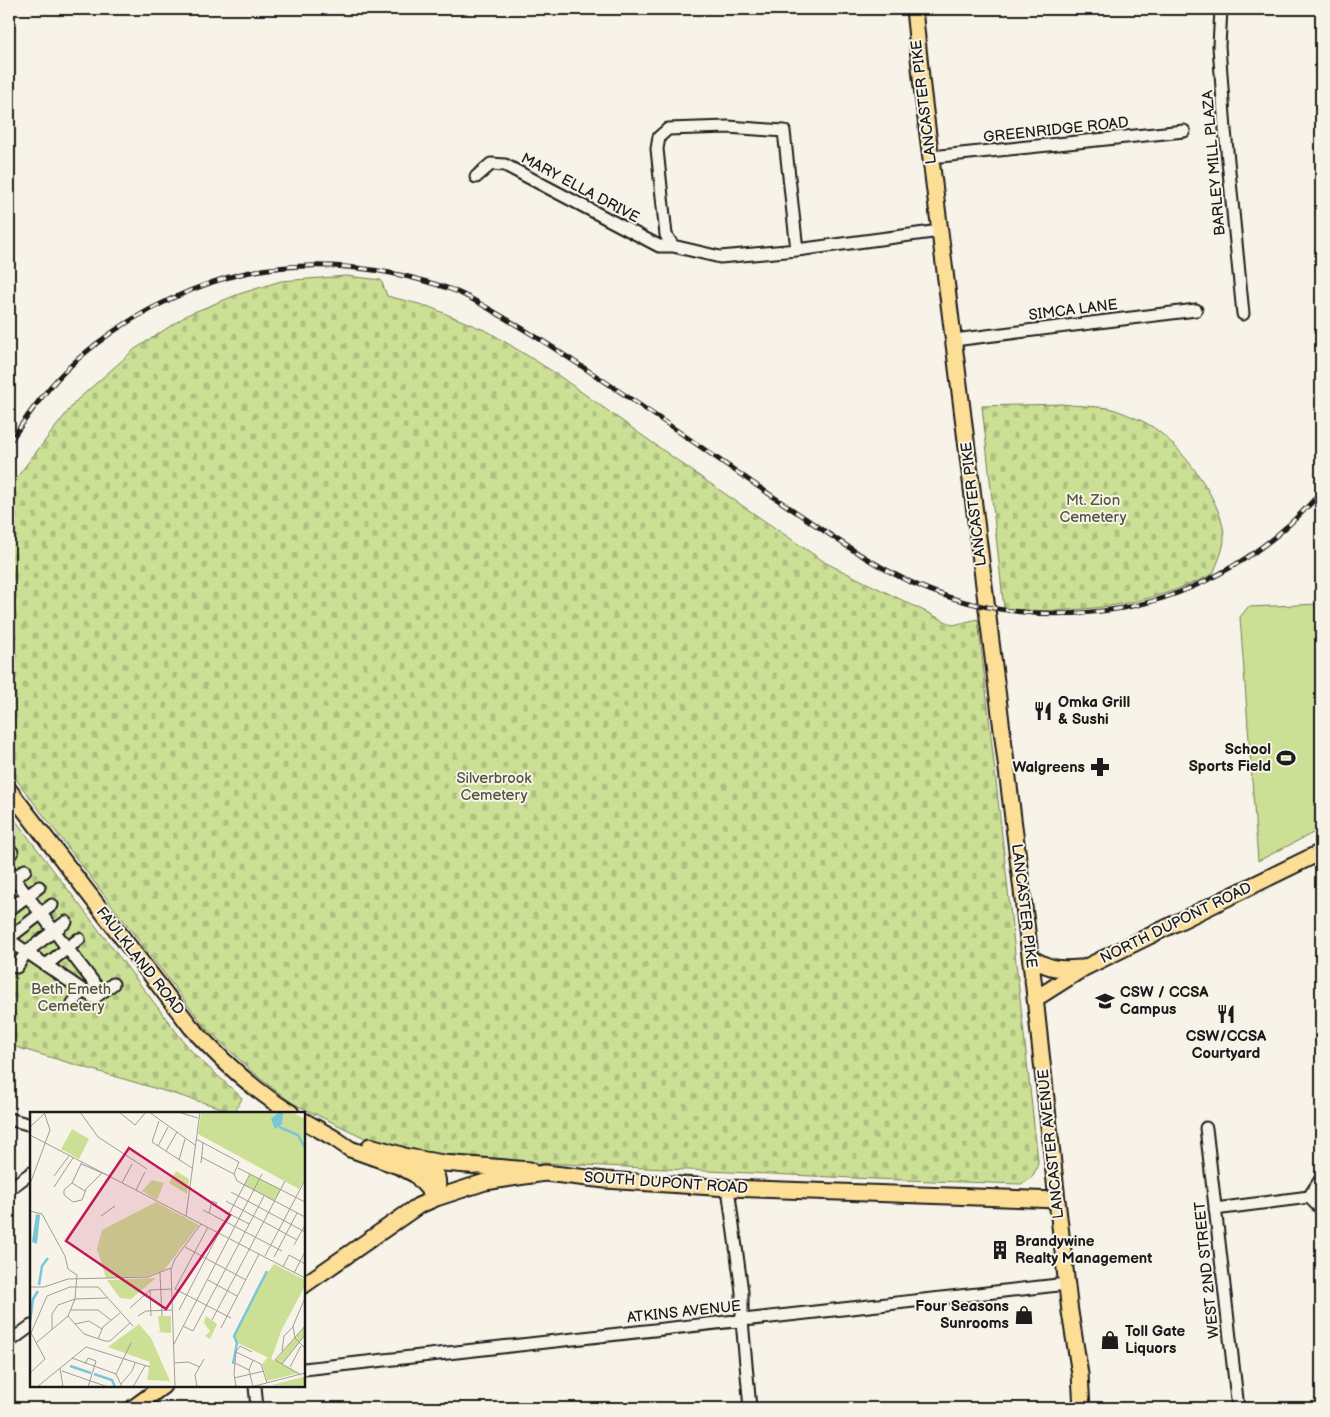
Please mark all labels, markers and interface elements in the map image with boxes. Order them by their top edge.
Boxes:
street label: LANCASTER PIKE [907,39,941,165]
street label: BARLEY MILL PLAZA [1198,89,1230,237]
street label: GREENRIDGE ROAD [982,113,1130,147]
street label: MARY ELLA DRIVE [518,149,643,227]
street label: SIMCA LANE [1027,295,1119,325]
street label: LANCASTER PIKE [957,441,991,567]
park label: Mt. Zion Cemetery [1060,491,1127,527]
place label: Omka Grill & Sushi [1058,693,1130,729]
restaurant icon: Omka Grill & Sushi [1032,700,1054,722]
place label: School Sports Field [1189,740,1271,776]
sports icon: School Sports Field [1275,747,1297,769]
pharmacy icon: Walgreens [1089,756,1111,778]
place label: Walgreens [1012,758,1085,777]
park label: Silverbrook Cemetery [456,769,532,805]
street label: LANCASTER PIKE [1007,843,1041,969]
street label: NORTH DUPONT ROAD [1097,878,1255,968]
street label: FAULKLAND ROAD [92,903,188,1019]
park label: Beth Emeth Cemetery [31,980,111,1016]
place label: CSW / CCSA Campus [1120,983,1209,1019]
school or university icon: CSW / CCSA Campus [1094,990,1116,1012]
restaurant icon: CSW/CCSA Courtyard [1215,1003,1237,1025]
place label: CSW/CCSA Courtyard [1186,1027,1267,1063]
street label: LANCASTER AVENUE [1034,1068,1068,1220]
inset map [30,1112,305,1387]
street label: SOUTH DUPONT ROAD [583,1168,749,1198]
street label: WEST 2ND STREET [1190,1201,1224,1339]
place label: Brandywine Realty Management [1015,1232,1152,1268]
building icon: Brandywine Realty Management [989,1239,1011,1261]
street label: ATKINS AVENUE [626,1297,742,1327]
place label: Four Seasons Sunrooms [915,1297,1009,1333]
shop icon: Four Seasons Sunrooms [1013,1304,1035,1326]
place label: Toll Gate Liquors [1125,1322,1185,1358]
shop icon: Toll Gate Liquors [1099,1329,1121,1351]

